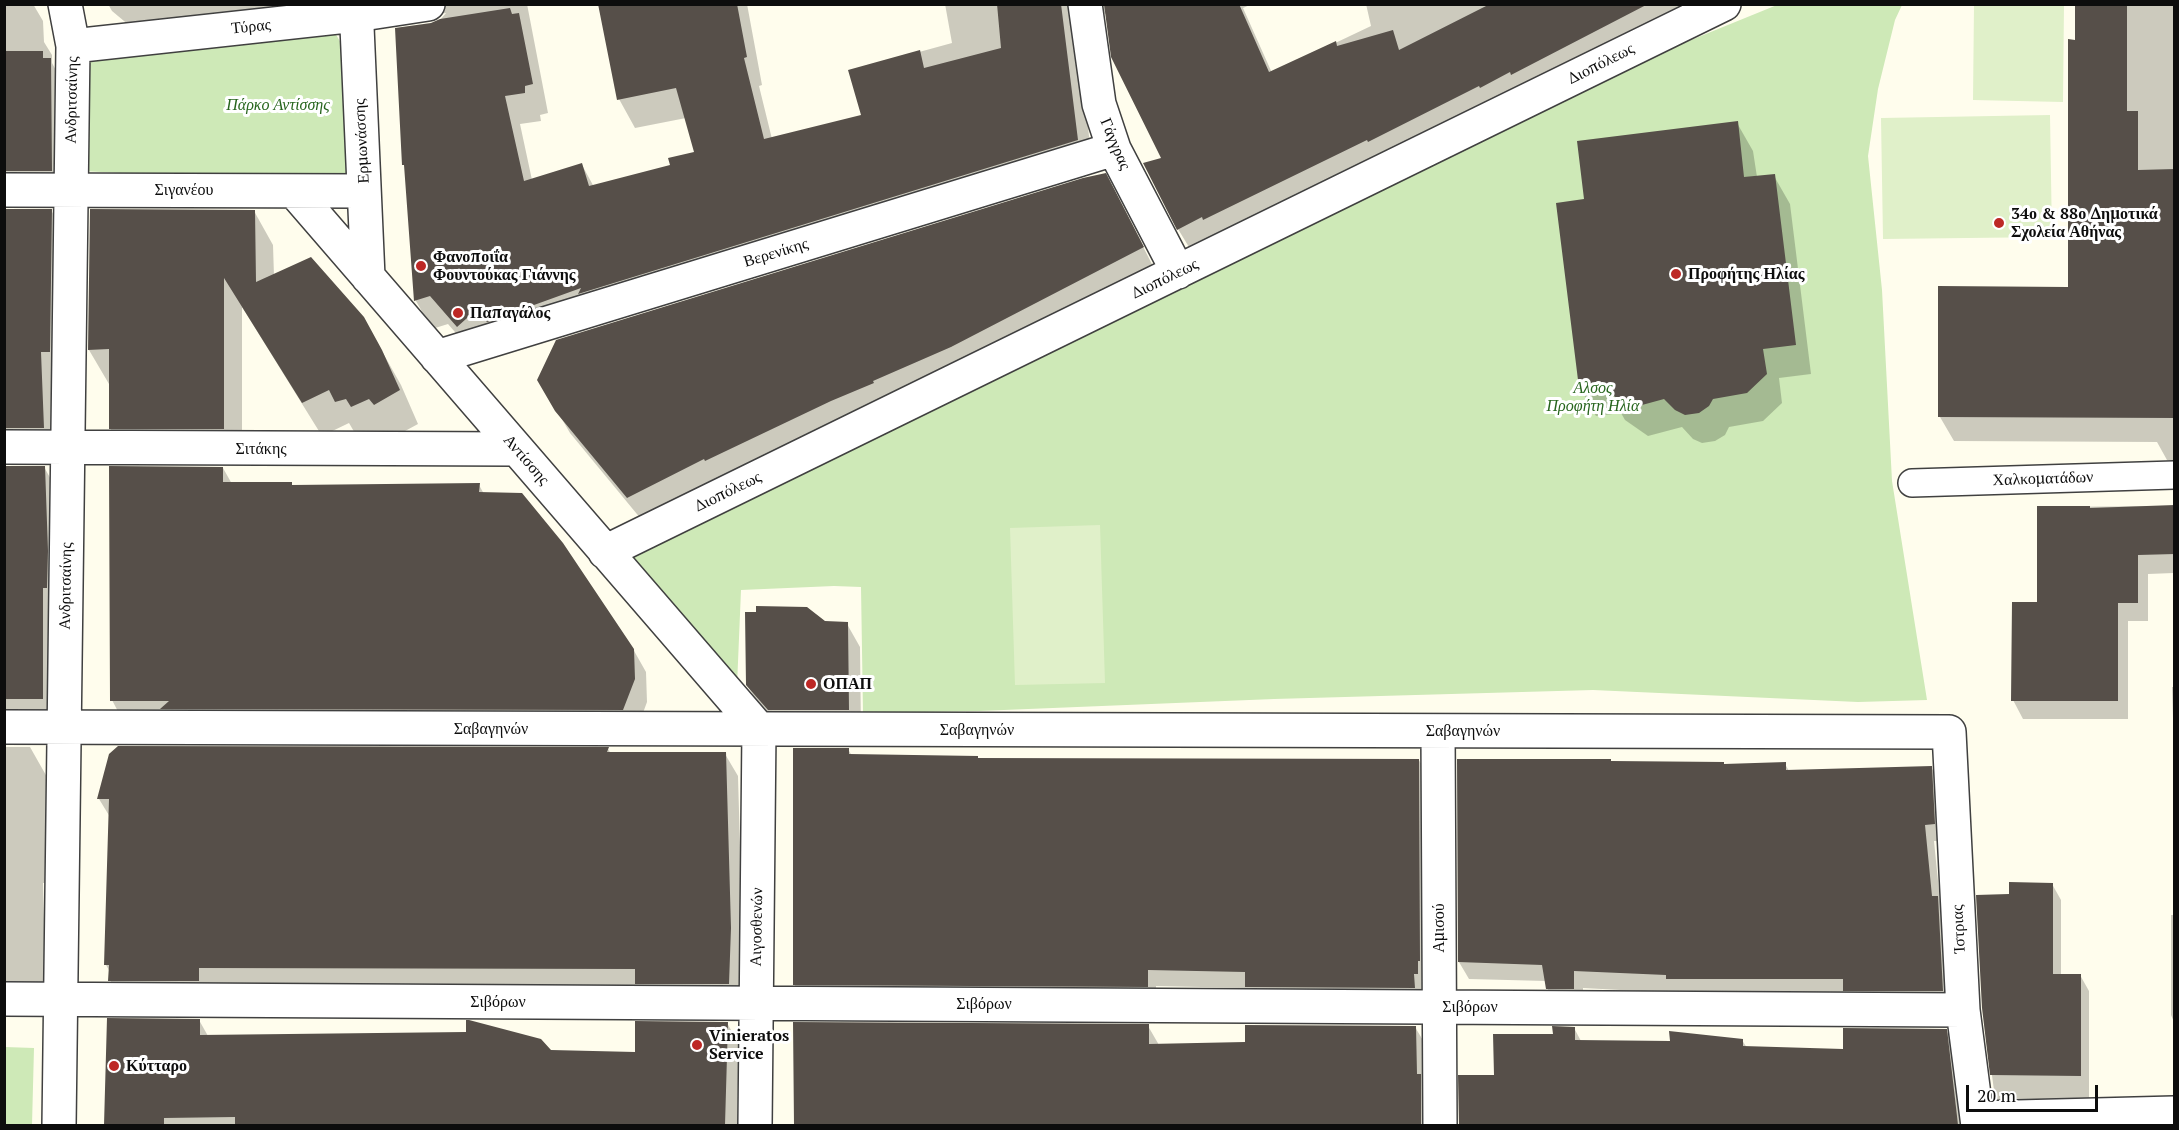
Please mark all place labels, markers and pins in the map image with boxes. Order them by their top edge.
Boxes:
place label: 34ο & 88ο Δημοτικά Σχολεία Αθήνας [2011,204,2158,242]
marker: 34ο & 88ο Δημοτικά Σχολεία Αθήνας [1992,216,2006,230]
place label: Φανοποιΐα Φουντούκας Γιάννης [433,247,575,285]
marker: Φανοποιΐα Φουντούκας Γιάννης [414,259,428,273]
place label: Προφήτης Ηλίας [1688,264,1805,284]
marker: Προφήτης Ηλίας [1669,267,1683,281]
place label: Παπαγάλος [470,303,550,323]
marker: Παπαγάλος [451,306,465,320]
place label: ΟΠΑΠ [823,674,872,694]
marker: ΟΠΑΠ [804,677,818,691]
place label: Vinieratos Service [709,1026,789,1064]
marker: Vinieratos Service [690,1038,704,1052]
place label: Κύτταρο [126,1056,187,1076]
marker: Κύτταρο [107,1059,121,1073]

